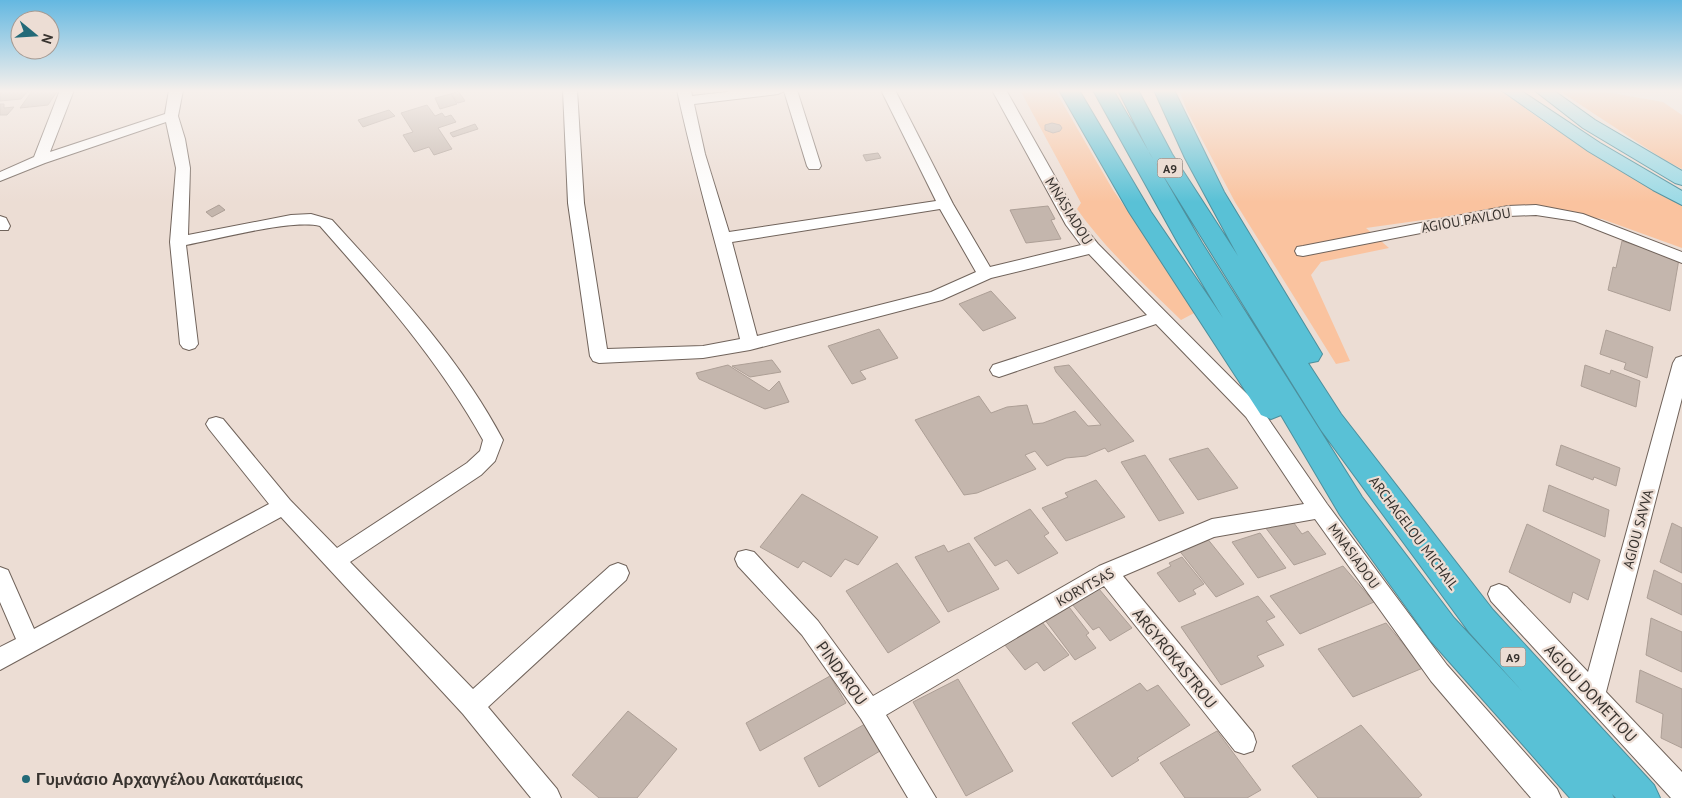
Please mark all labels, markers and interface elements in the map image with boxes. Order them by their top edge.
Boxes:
north arrow [10,10,60,60]
text: N [37,32,57,46]
road number: A9 [1158,158,1182,178]
street label: MNASIADOU [1041,174,1097,248]
street label: AGIOU PAVLOU [1420,203,1512,237]
street label: ARCHAGELOU MICHAIL [1365,472,1463,594]
street label: AGIOU SAVVA [1619,487,1657,571]
street label: MNASIADOU [1324,520,1384,592]
street label: KORYTSAS [1053,564,1117,610]
street label: ARGYROKASTROU [1129,604,1221,712]
street label: PINDAROU [812,637,872,709]
street label: AGIOU DOMETIOU [1541,640,1641,746]
road number: A9 [1500,648,1526,666]
place label: Γυμνάσιο Αρχαγγέλου Λακατάμειας [36,769,303,789]
marker: Γυμνάσιο Αρχαγγέλου Λακατάμειας [20,773,32,785]

